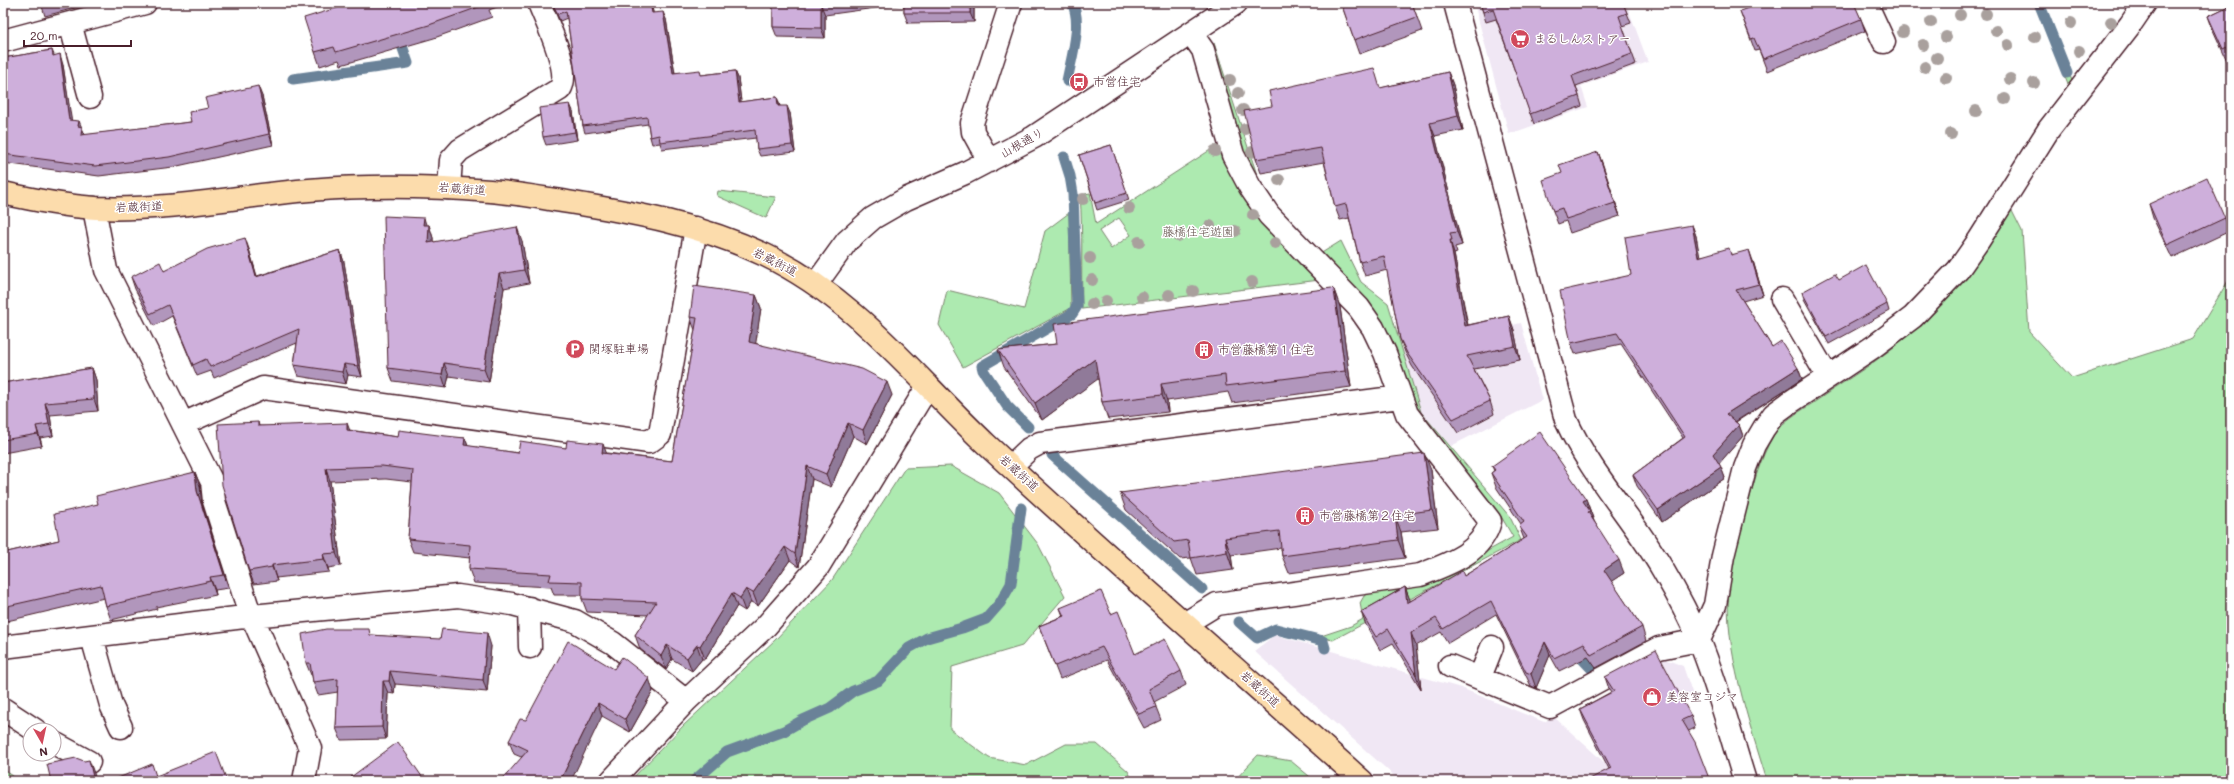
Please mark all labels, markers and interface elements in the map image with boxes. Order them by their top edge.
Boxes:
scale bar [24,22,131,48]
text: 20 m [30,27,58,43]
supermarket icon: まるしんストアー [1509,28,1531,50]
place label: まるしんストアー [1534,30,1630,46]
bus stop icon: 市営住宅 [1068,71,1090,93]
place label: 市営住宅 [1093,73,1141,89]
street label: 山根通り [997,123,1046,161]
street label: 岩蔵街道 [438,178,487,198]
street label: 岩蔵街道 [115,197,163,215]
park label: 藤橋住宅遊園 [1162,223,1234,239]
street label: 岩蔵街道 [750,243,800,279]
parking icon: 関塚駐車場 [564,338,586,360]
building icon: 市営藤橋第１住宅 [1193,339,1215,361]
place label: 関塚駐車場 [589,340,649,356]
place label: 市営藤橋第１住宅 [1218,341,1314,357]
street label: 岩蔵街道 [996,450,1043,494]
building icon: 市営藤橋第２住宅 [1294,505,1316,527]
place label: 市営藤橋第２住宅 [1319,507,1415,523]
street label: 岩蔵街道 [1237,666,1284,710]
shop icon: 美容室コジマ [1641,686,1663,708]
place label: 美容室コジマ [1666,688,1738,704]
north arrow [22,722,62,762]
text: N [38,744,49,760]

